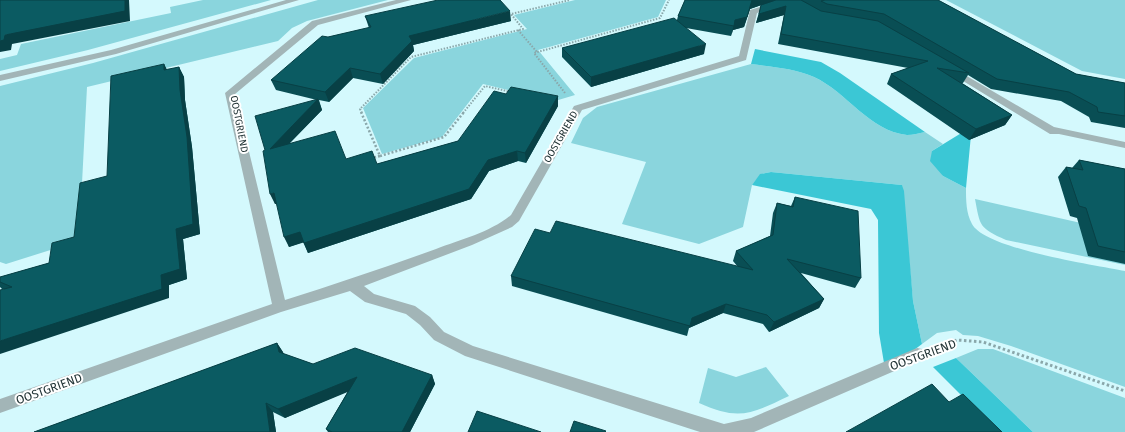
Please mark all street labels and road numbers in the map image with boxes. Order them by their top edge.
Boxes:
street label: OOSTGRIEND [228,94,250,154]
street label: OOSTGRIEND [541,109,581,165]
street label: OOSTGRIEND [888,336,958,373]
street label: OOSTGRIEND [14,370,84,407]

